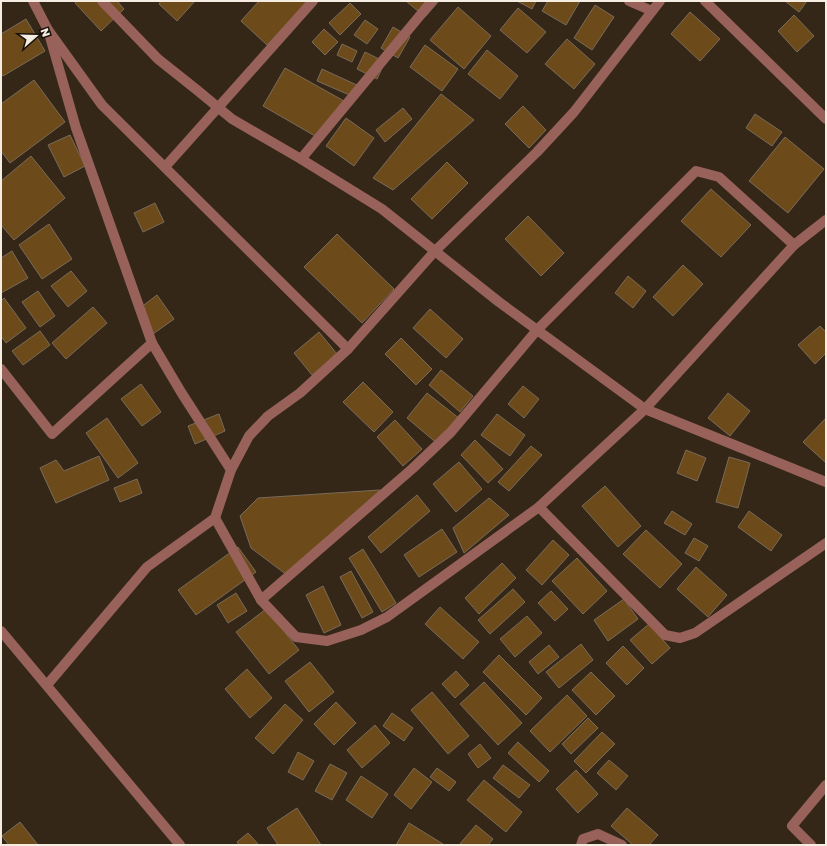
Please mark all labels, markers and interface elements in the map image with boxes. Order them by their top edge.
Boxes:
north arrow [16,16,56,56]
text: N [38,26,53,39]

